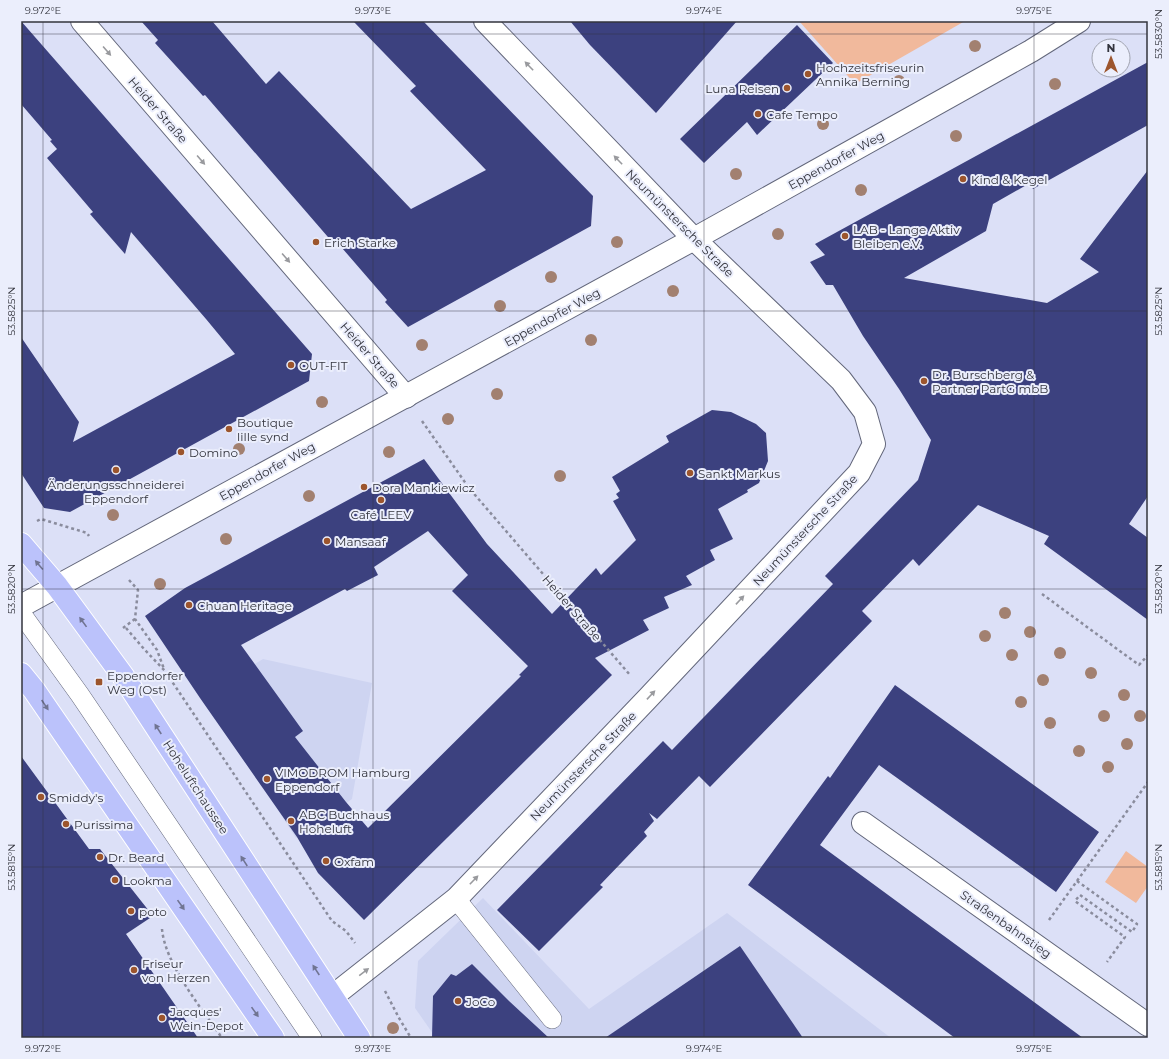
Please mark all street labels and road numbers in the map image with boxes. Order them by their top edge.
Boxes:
street label: Heider Straße [125,74,191,146]
street label: Eppendorfer Weg [785,127,887,193]
street label: Neumünstersche Straße [623,166,737,280]
street label: Eppendorfer Weg [501,284,603,350]
street label: Heider Straße [337,319,403,391]
street label: Eppendorfer Weg [216,438,318,504]
street label: Neumünstersche Straße [750,471,860,589]
street label: Heider Straße [539,572,605,644]
street label: Neumünstersche Straße [527,708,639,824]
street label: Hoheluftchaussee [160,737,232,837]
street label: Straßenbahnstieg [958,887,1054,961]

